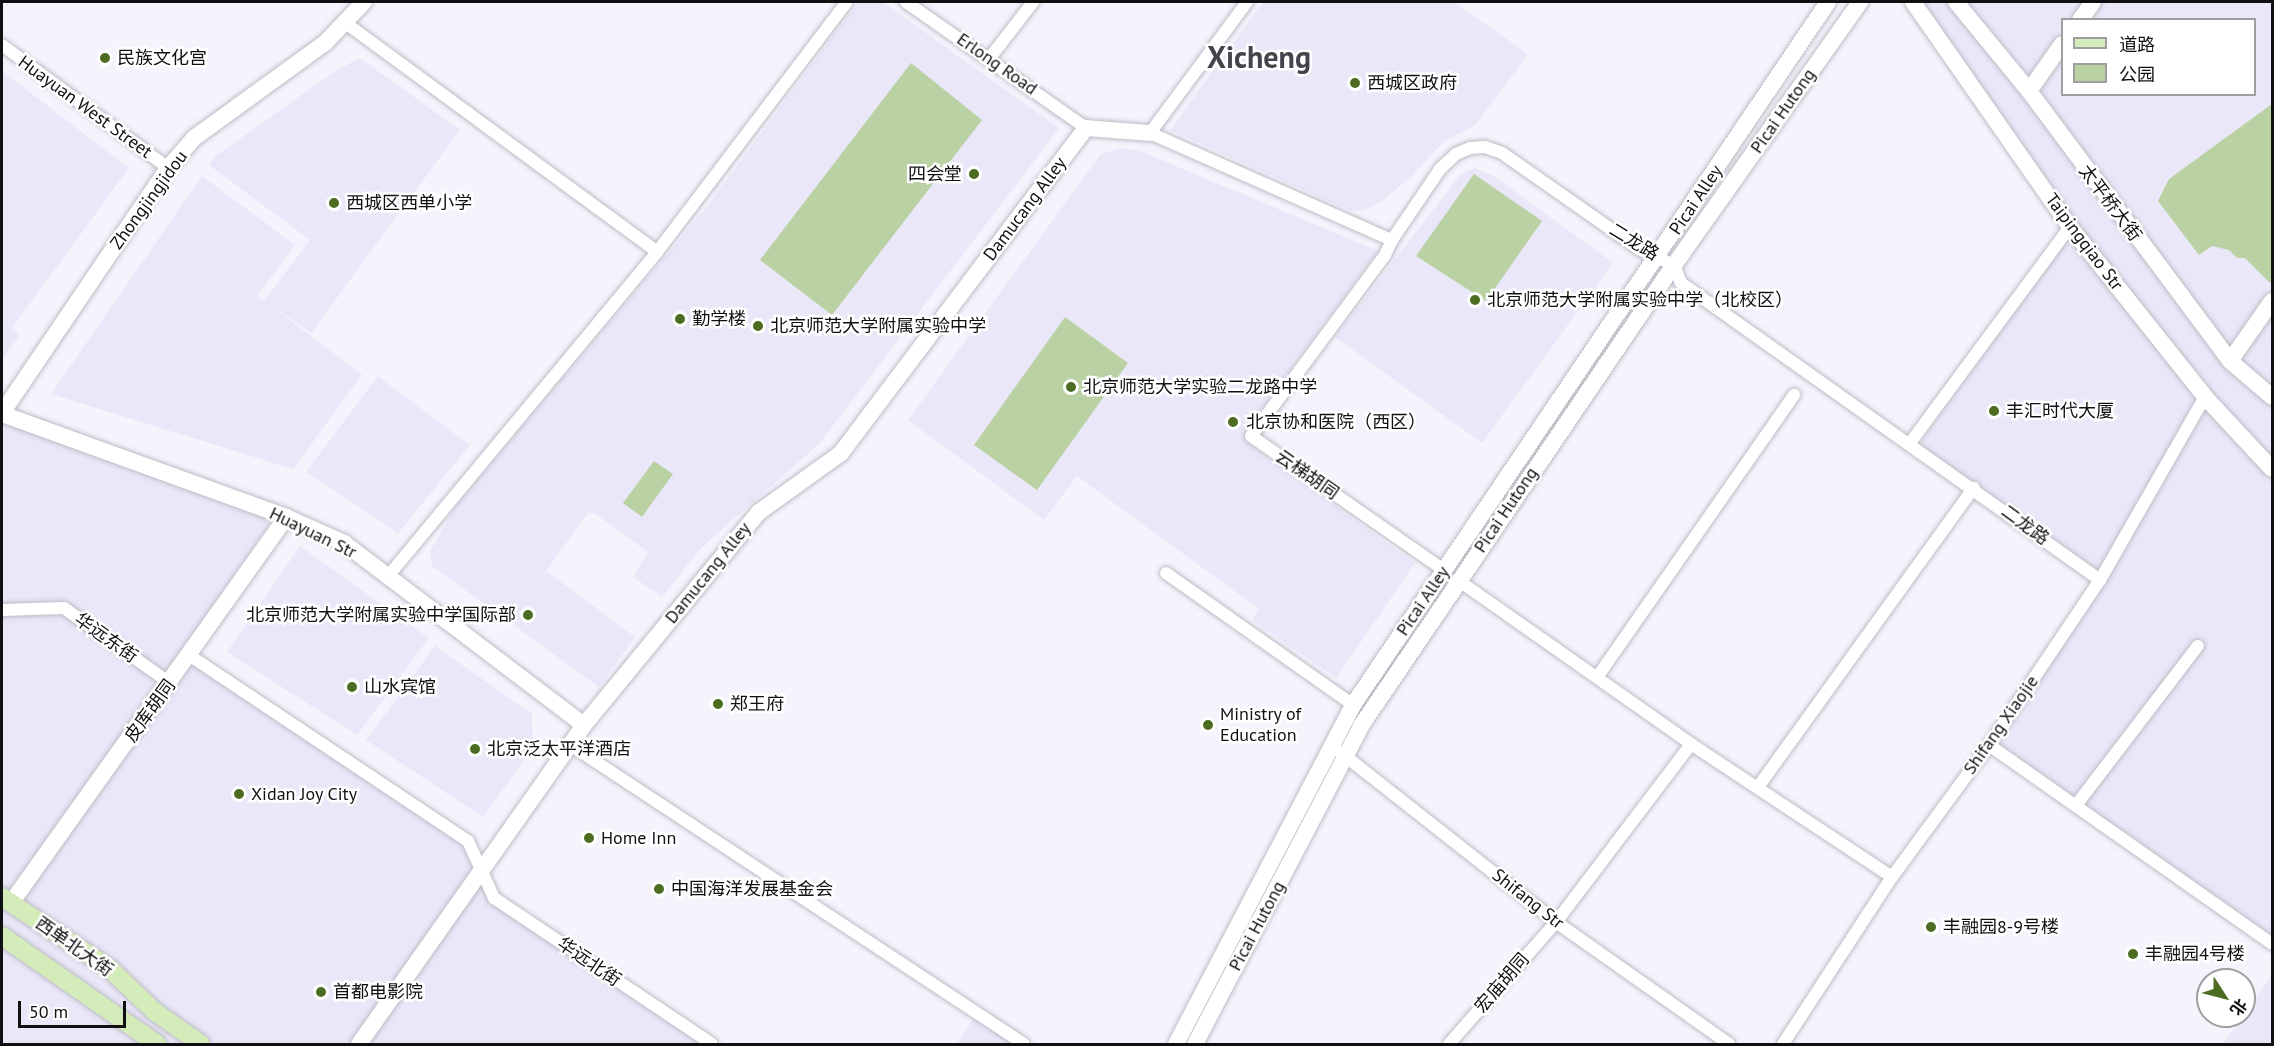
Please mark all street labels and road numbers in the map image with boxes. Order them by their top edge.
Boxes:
street label: Erlong Road [953,28,1041,100]
street label: Huayuan West Street [14,51,156,163]
street label: Picai Hutong [1746,64,1820,158]
street label: Zhongjingjidou [106,146,192,254]
street label: Damucang Alley [979,153,1071,265]
street label: Picai Alley [1665,161,1727,239]
street label: 太平桥大街 [2074,161,2146,245]
street label: Taipingqiao Str [2041,189,2127,295]
street label: 二龙路 [1605,219,1663,265]
street label: 云梯胡同 [1271,446,1343,504]
street label: Picai Hutong [1470,463,1542,557]
street label: 二龙路 [1997,500,2053,550]
street label: Huayuan Str [266,503,360,563]
street label: Damucang Alley [660,518,756,628]
street label: Picai Alley [1392,562,1454,640]
street label: 华远东街 [70,609,142,667]
street label: Shifang Xiaojie [1959,671,2043,779]
street label: 皮库胡同 [120,676,180,746]
street label: Shifang Str [1488,864,1568,934]
street label: Picai Hutong [1224,877,1290,975]
street label: 西单北大街 [31,912,117,982]
street label: 华远北街 [553,933,625,991]
street label: 宏庙胡同 [1470,949,1534,1017]

